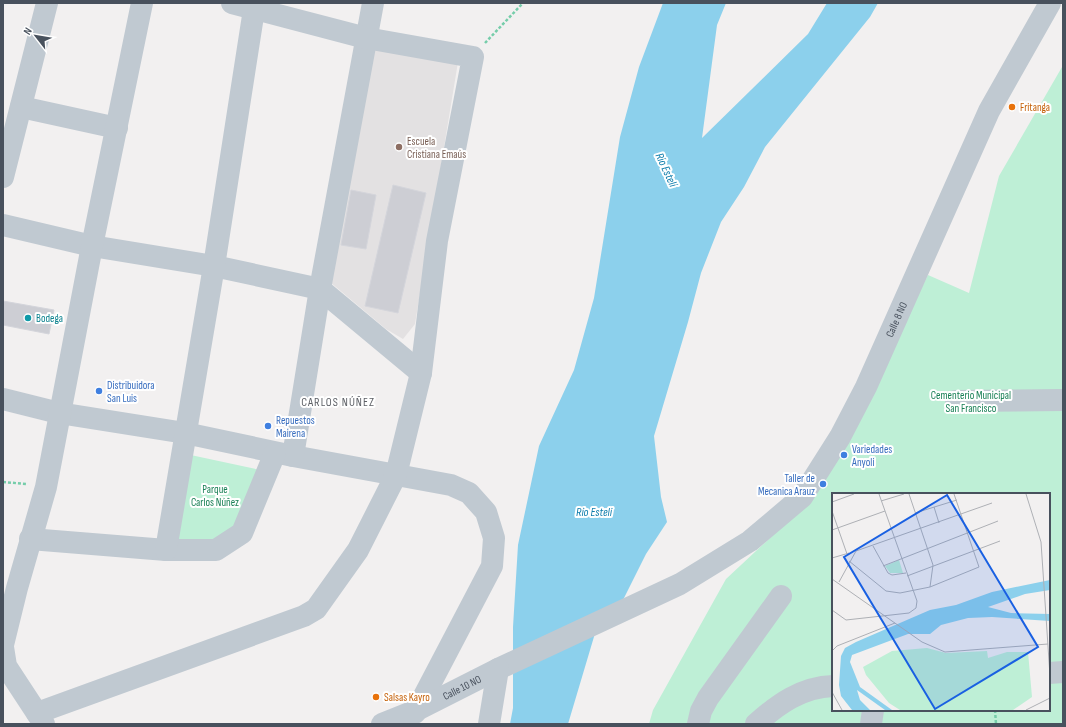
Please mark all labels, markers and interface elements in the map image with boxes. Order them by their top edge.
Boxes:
north arrow [16,16,56,56]
text: N [21,25,35,37]
place label: Fritanga [1020,101,1050,114]
marker: Fritanga [1007,102,1017,112]
place label: Escuela Cristiana Emaús [407,135,466,161]
marker: Escuela Cristiana Emaús [394,142,404,152]
water label: Río Estelí [652,151,681,191]
street label: Calle 8 NO [883,300,910,339]
place label: Bodega [36,312,63,325]
marker: Bodega [23,313,33,323]
place label: Distribuidora San Luis [107,379,155,405]
marker: Distribuidora San Luis [94,386,104,396]
park label: Cementerio Municipal San Francisco [931,389,1011,415]
district label: CARLOS NÚÑEZ [301,395,375,410]
place label: Repuestos Mairena [276,414,315,440]
marker: Repuestos Mairena [263,421,273,431]
place label: Variedades Anyoli [851,443,892,469]
marker: Variedades Anyoli [839,450,849,460]
place label: Taller de Mecanica Arauz [758,472,815,498]
marker: Taller de Mecanica Arauz [818,479,828,489]
park label: Parque Carlos Núñez [191,483,239,509]
inset map [832,493,1050,711]
water label: Río Estelí [576,505,614,520]
street label: Calle 10 NO [441,672,483,702]
place label: Salsas Kayro [384,691,430,704]
marker: Salsas Kayro [371,692,381,702]

